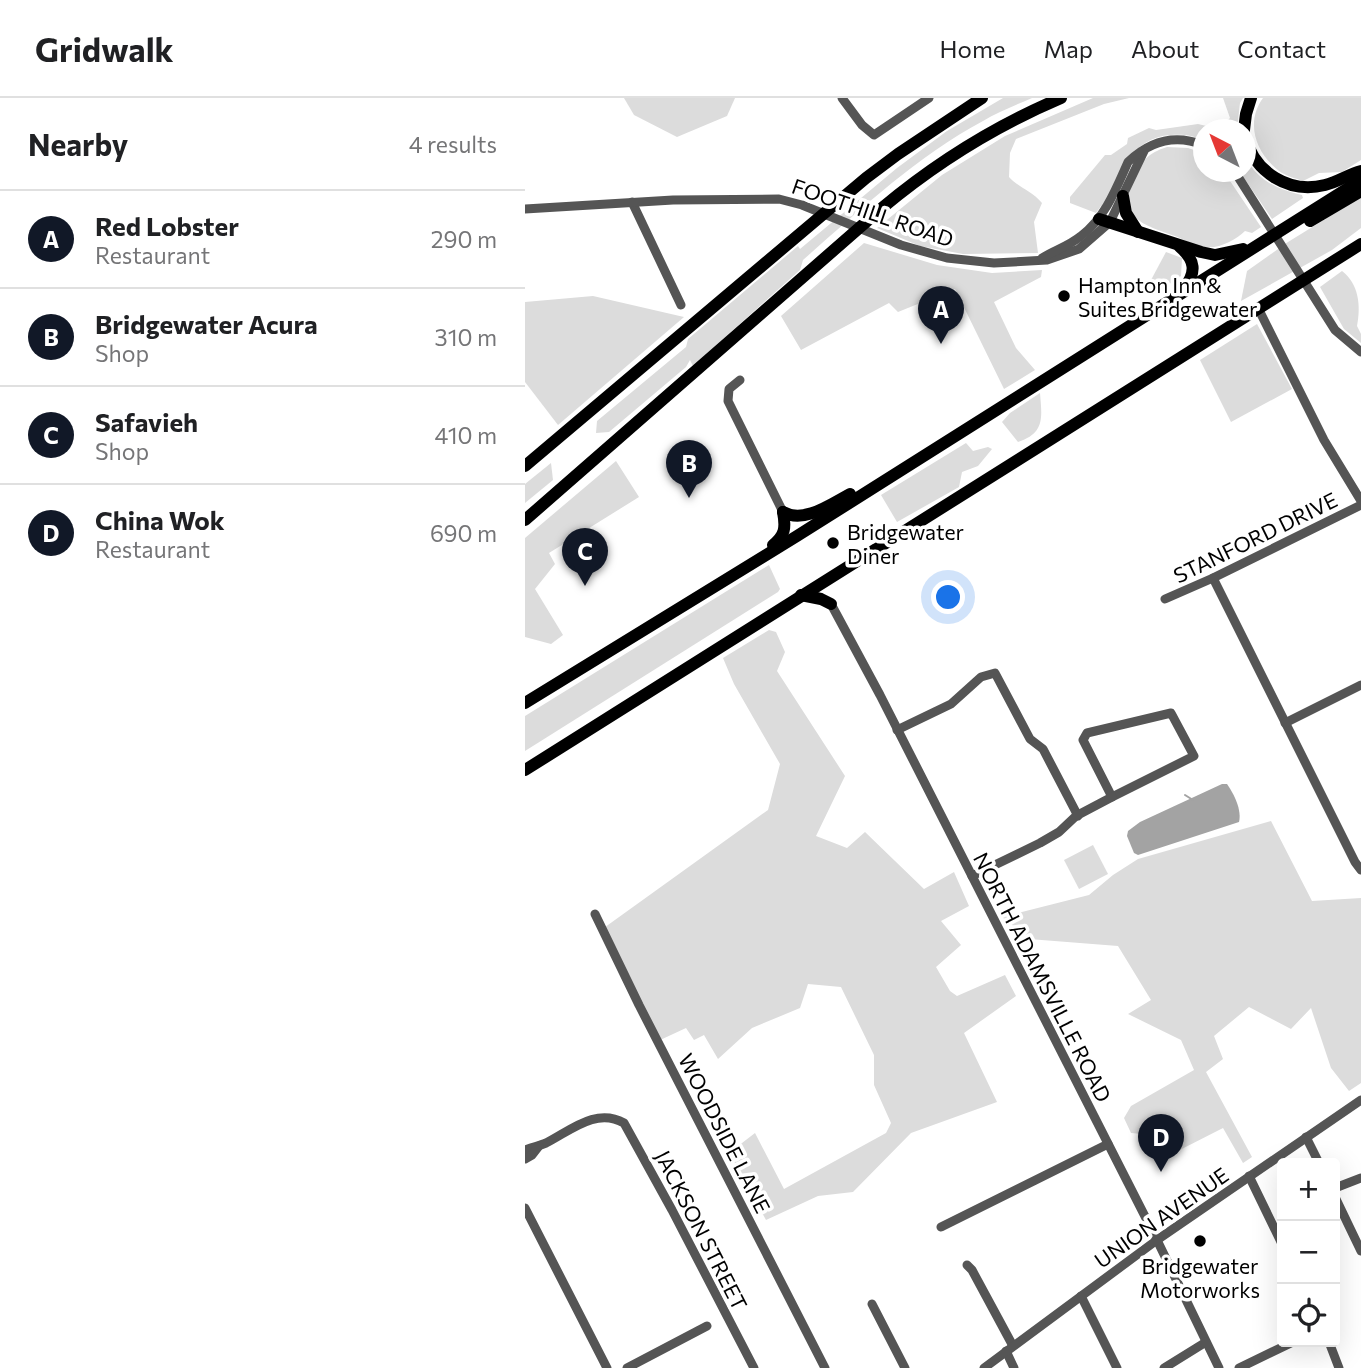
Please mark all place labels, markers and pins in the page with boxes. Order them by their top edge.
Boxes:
place label: Hampton Inn & Suites Bridgewater [1078,272,1258,321]
pin: A [918,286,964,344]
marker: Hampton Inn & Suites Bridgewater [1056,288,1072,304]
pin: B [666,440,712,498]
place label: Bridgewater Diner [847,519,964,568]
pin: C [562,528,608,586]
marker: Bridgewater Diner [825,535,841,551]
pin: D [1138,1114,1184,1172]
marker: Bridgewater Motorworks [1192,1233,1208,1249]
place label: Bridgewater Motorworks [1140,1253,1260,1302]

